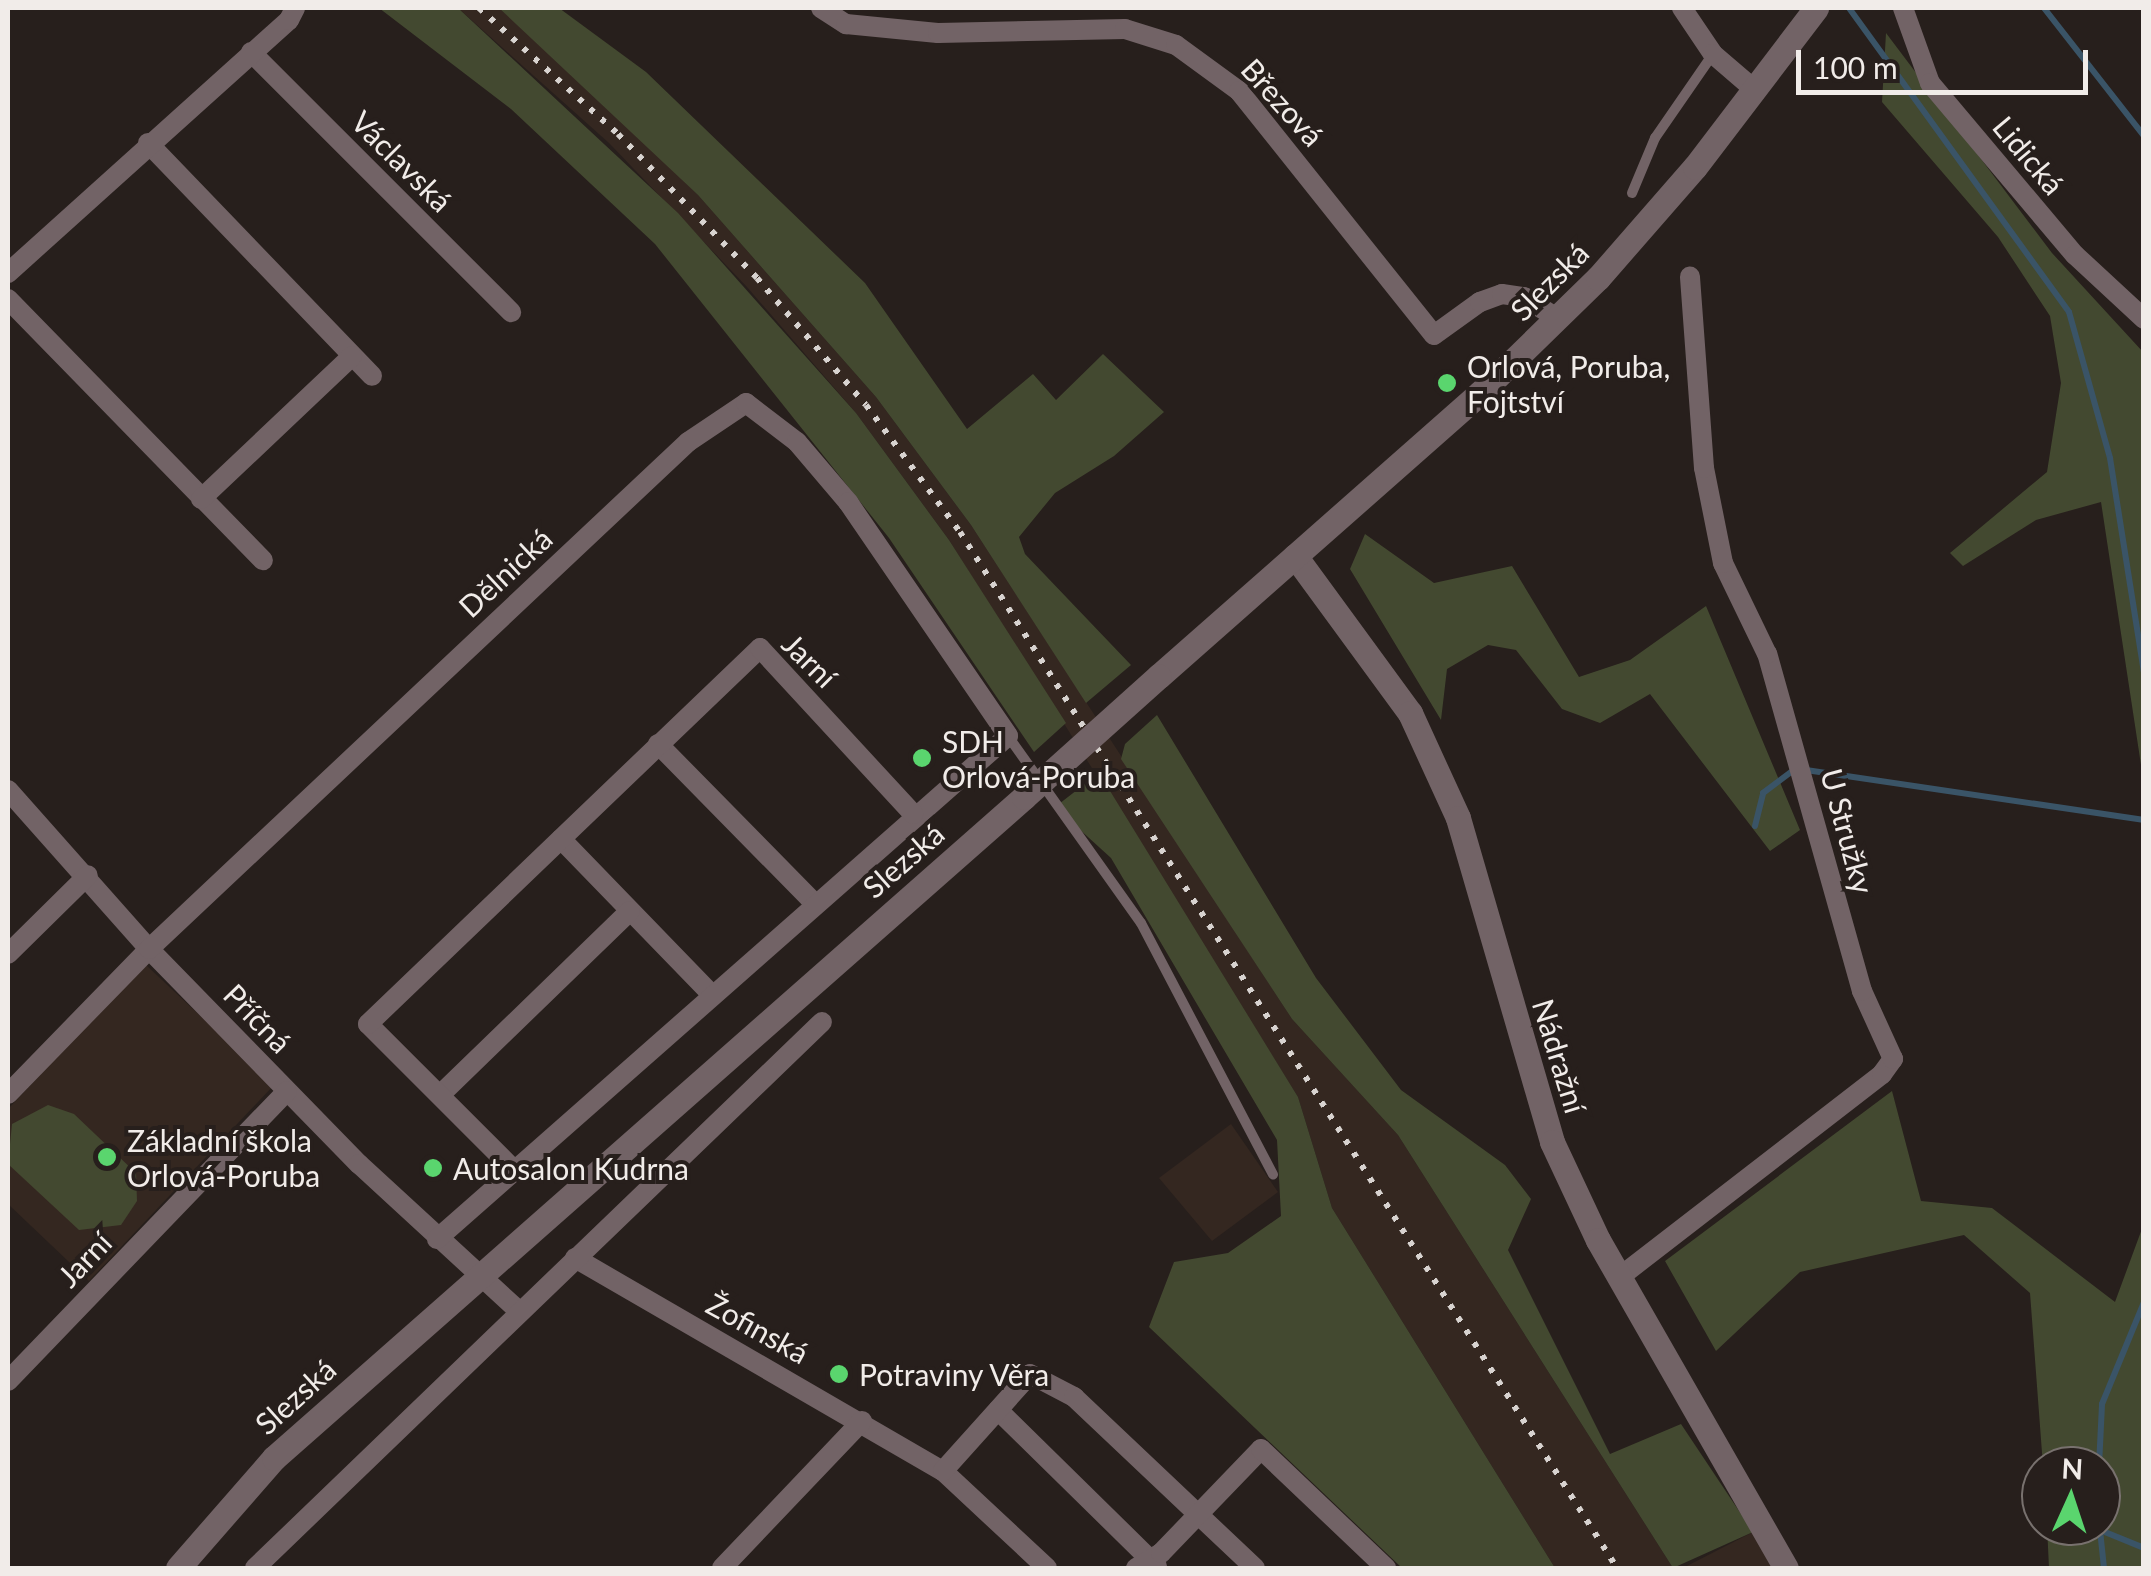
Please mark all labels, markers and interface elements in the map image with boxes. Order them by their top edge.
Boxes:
scale bar [1801,30,2094,92]
text: 100 m [1813,49,1898,85]
street label: Březová [1234,51,1332,153]
street label: Václavská [344,103,460,219]
street label: Lidická [1986,109,2072,201]
street label: Slezská [1502,234,1596,328]
place label: Orlová, Poruba, Fojtství [1467,348,1670,418]
marker: Orlová, Poruba, Fojtství [1436,372,1458,394]
street label: Dělnická [451,520,559,624]
street label: Jarní [775,625,845,695]
place label: SDH Orlová-Poruba [942,723,1135,794]
marker: SDH Orlová-Poruba [911,747,933,769]
street label: U Stružky [1814,765,1882,897]
street label: Slezská [855,815,951,905]
street label: Příčná [217,976,299,1060]
street label: Nádražní [1526,995,1594,1117]
place label: Základní škola Orlová-Poruba [127,1122,320,1192]
marker: Základní škola Orlová-Poruba [96,1146,118,1168]
place label: Autosalon Kudrna [453,1150,689,1186]
marker: Autosalon Kudrna [422,1157,444,1179]
street label: Jarní [50,1224,118,1294]
street label: Žofinská [701,1285,815,1371]
street label: Slezská [247,1351,343,1441]
place label: Potraviny Věra [859,1356,1051,1392]
marker: Potraviny Věra [828,1363,850,1385]
north arrow [2021,1446,2121,1546]
text: N [2061,1450,2084,1486]

